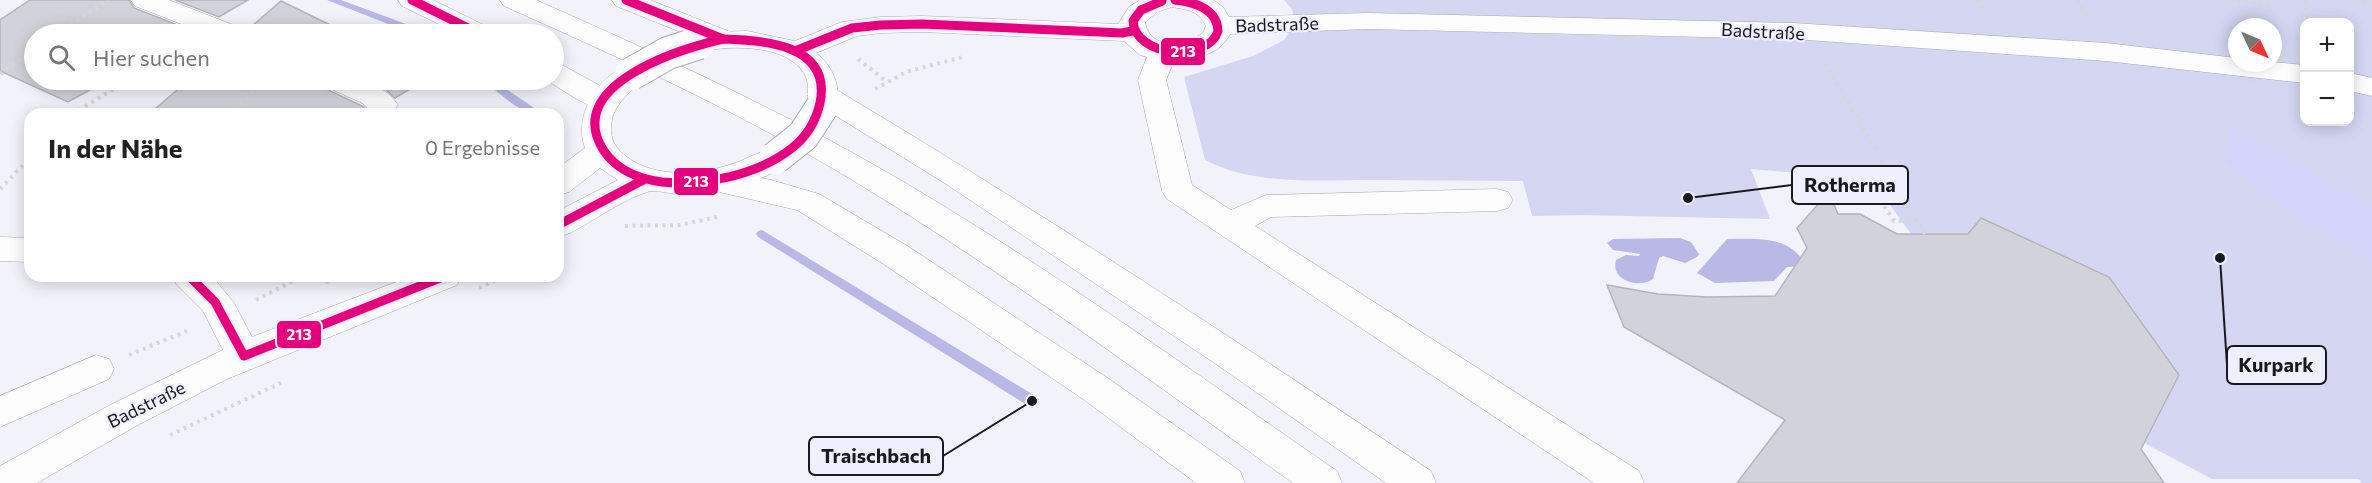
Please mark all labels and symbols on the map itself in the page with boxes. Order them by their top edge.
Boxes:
street label: Badstraße [1235,12,1319,36]
street label: Badstraße [1721,18,1805,44]
north arrow [2228,18,2282,72]
line badge: 213 [1160,37,1206,66]
text: 213 [1170,41,1196,60]
callout: Rotherma [1792,166,1908,204]
line badge: 213 [673,167,719,196]
text: 213 [683,171,709,190]
text: Rotherma [1804,172,1896,196]
line badge: 213 [276,320,322,349]
text: 213 [286,324,312,343]
callout: Kurpark [2227,346,2326,384]
text: Kurpark [2238,352,2314,376]
street label: Badstraße [104,376,188,432]
callout: Traischbach [809,437,943,475]
text: Traischbach [821,443,931,467]

